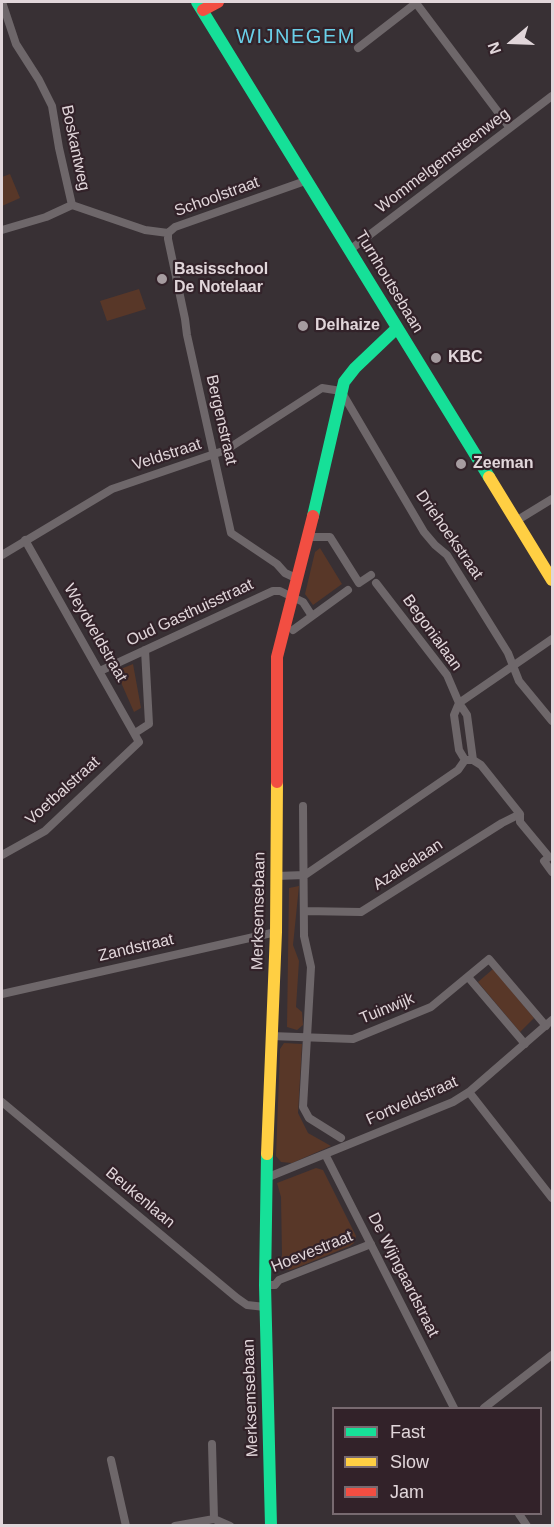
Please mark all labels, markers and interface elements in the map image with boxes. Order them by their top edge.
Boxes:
north arrow [482,12,542,72]
district label: WIJNEGEM [236,25,356,49]
text: N [485,40,504,56]
street label: Boskantweg [57,103,93,193]
street label: Wommelgemsteenweg [372,104,514,218]
street label: Schoolstraat [172,173,262,221]
street label: Turnhoutsebaan [351,227,427,337]
place label: Basisschool De Notelaar [174,260,268,298]
marker: Basisschool De Notelaar [155,272,169,286]
place label: Delhaize [315,316,380,336]
marker: Delhaize [296,319,310,333]
place label: KBC [448,348,483,368]
marker: KBC [429,351,443,365]
street label: Bergenstraat [201,373,241,467]
street label: Veldstraat [130,435,204,475]
place label: Zeeman [473,454,533,474]
marker: Zeeman [454,457,468,471]
street label: Driehoekstraat [411,487,487,583]
street label: Oud Gasthuisstraat [123,575,257,651]
street label: Weydveldstraat [59,581,131,685]
street label: Begonialaan [398,591,466,675]
street label: Voetbalstraat [22,753,104,829]
street label: Azalealaan [370,835,446,895]
street label: Merksemsebaan [248,852,270,970]
street label: Zandstraat [97,930,175,966]
street label: Tuinwijk [357,989,417,1029]
street label: Fortveldstraat [363,1072,461,1130]
street label: Beukenlaan [101,1163,179,1233]
street label: De Wijngaardstraat [363,1210,443,1340]
street label: Hoevestraat [268,1227,356,1277]
street label: Merksemsebaan [239,1339,263,1457]
legend [332,1407,542,1515]
text: Fast [390,1422,425,1442]
text: Slow [390,1452,429,1472]
text: Jam [390,1482,424,1502]

